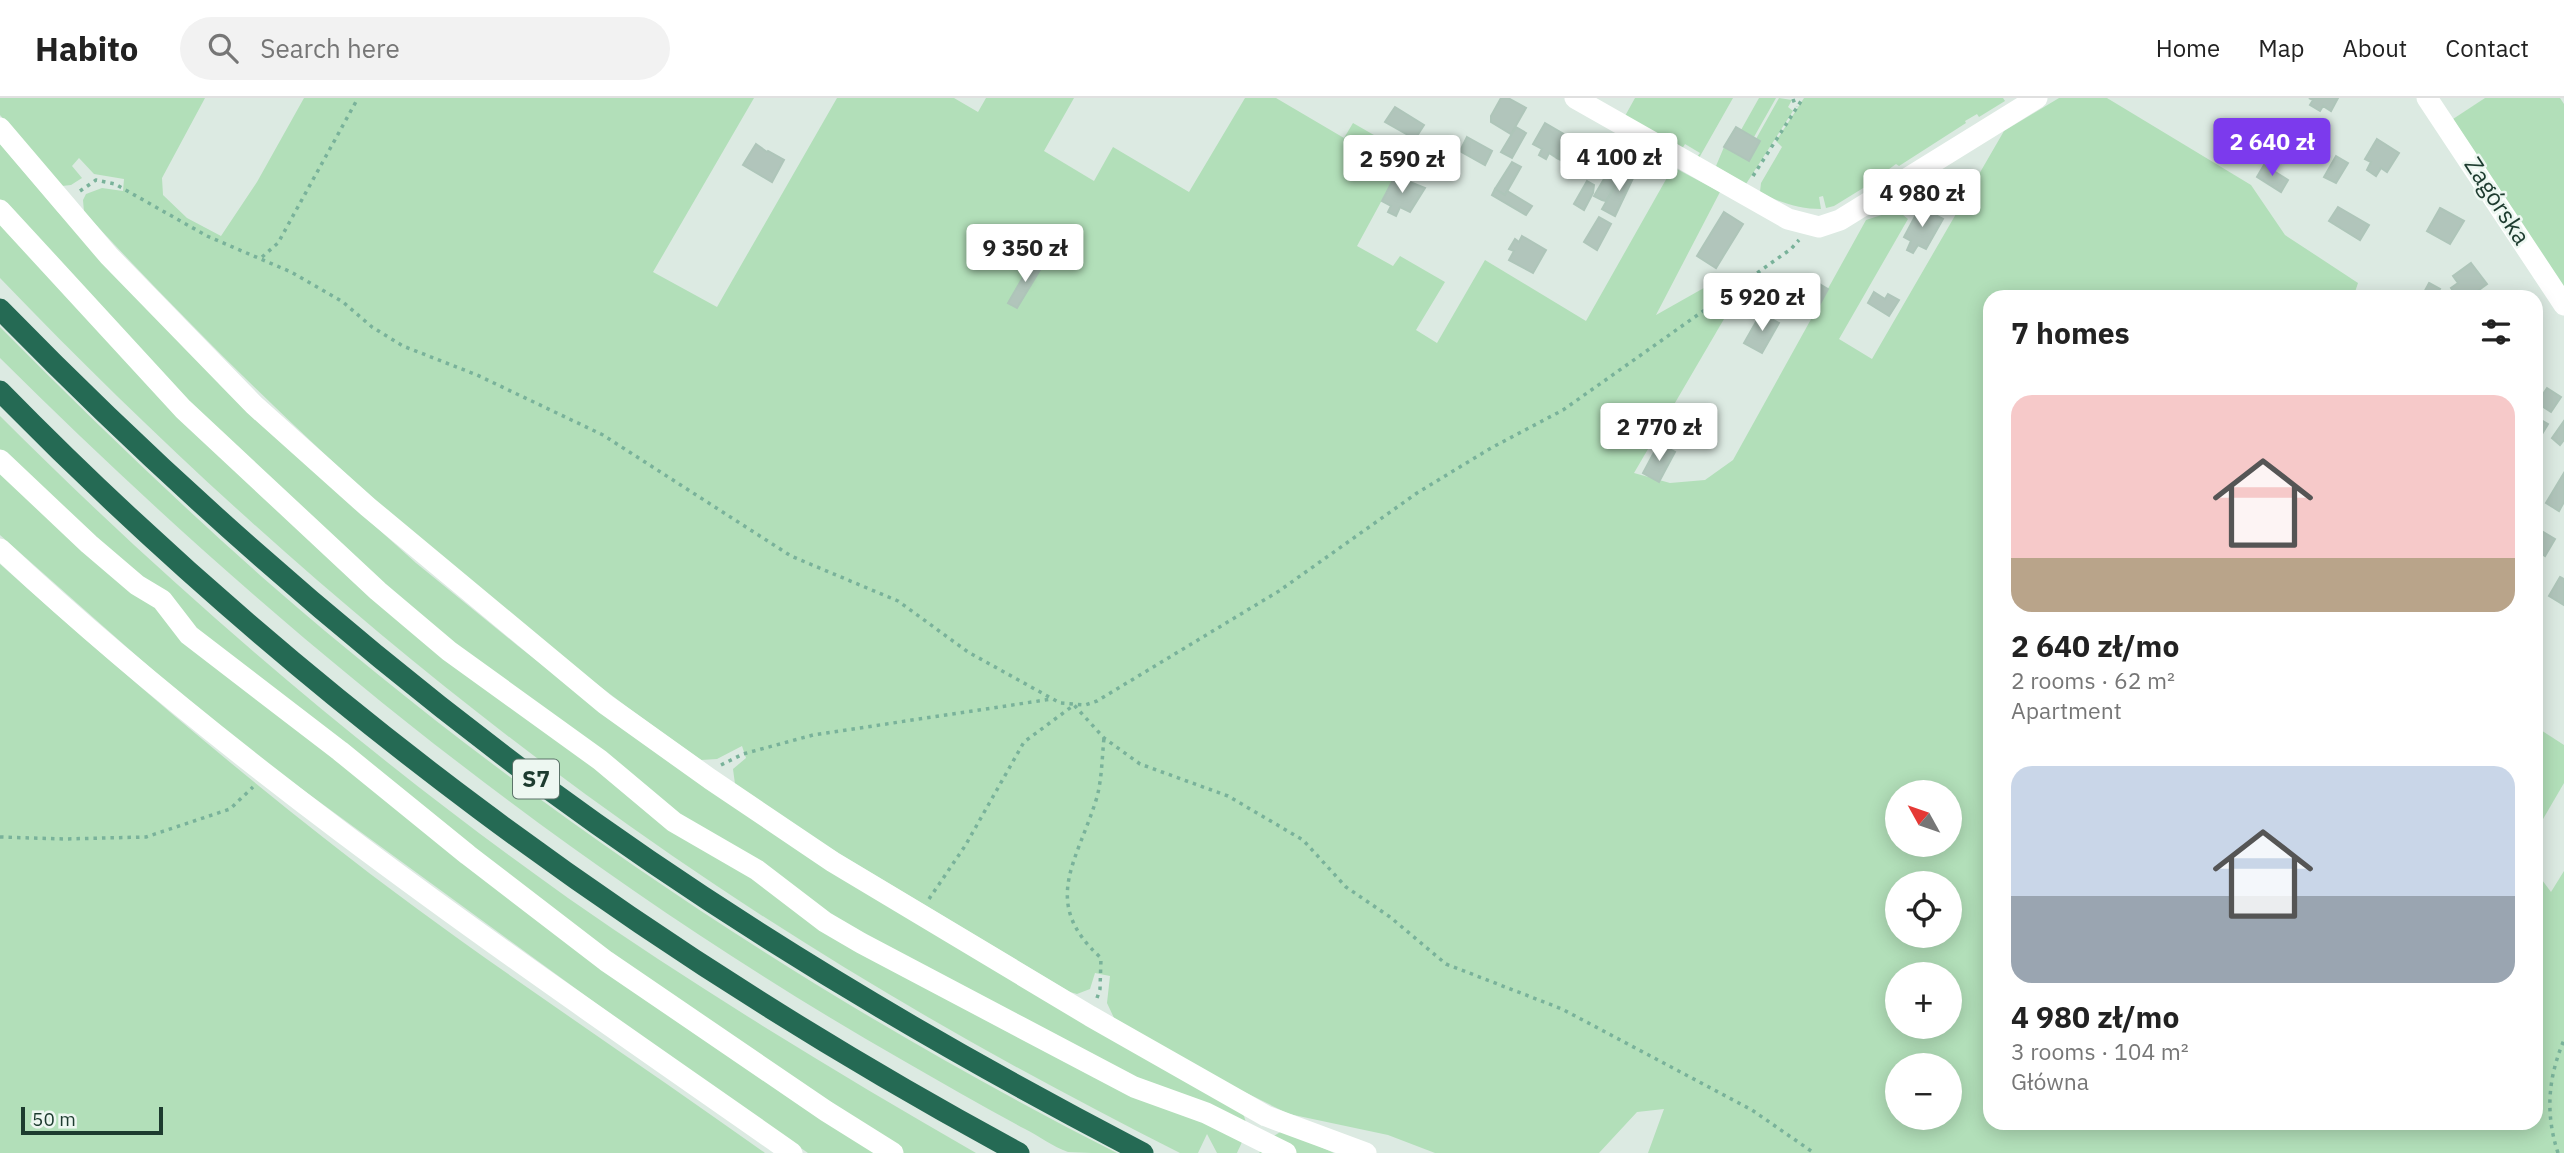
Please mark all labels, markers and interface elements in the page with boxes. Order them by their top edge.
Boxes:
search box [180,17,670,80]
text: Habito [35,27,138,70]
icon: search [204,29,242,67]
text: Search here [260,31,400,65]
text: Home [2156,32,2220,64]
text: Map [2258,32,2304,64]
text: About [2342,32,2407,64]
text: Contact [2445,32,2529,64]
pin: 2 640 zł [2200,118,2344,178]
text: 2 640 zł [2229,126,2315,156]
pin: 4 100 zł [1547,134,1691,193]
pin: 2 590 zł [1330,136,1474,195]
text: 4 100 zł [1576,141,1662,171]
text: 2 590 zł [1359,143,1445,173]
street label: Zagórska [2458,150,2538,251]
pin: 4 980 zł [1850,170,1994,229]
text: 4 980 zł [1879,177,1965,207]
pin: 9 350 zł [953,225,1097,284]
text: 9 350 zł [982,232,1068,262]
pin: 5 920 zł [1690,274,1834,333]
text: 5 920 zł [1719,281,1805,311]
text: 7 homes [2011,313,2130,352]
icon: filters [2477,313,2515,351]
pin: 2 770 zł [1587,404,1731,463]
text: 2 770 zł [1616,411,1702,441]
icon: home [2200,440,2326,566]
text: 2 640 zł/mo [2011,626,2179,665]
text: 2 rooms · 62 m² [2011,665,2175,695]
text: Apartment [2011,695,2122,725]
road number: S7 [513,760,559,799]
north arrow [1885,780,1962,858]
map controls [1885,780,1962,1130]
icon: home [2200,811,2326,937]
button: locate [1885,871,1962,948]
button: + [1885,962,1962,1039]
text: 4 980 zł/mo [2011,997,2179,1036]
text: 3 rooms · 104 m² [2011,1036,2189,1066]
button: − [1885,1053,1962,1130]
text: Główna [2011,1066,2089,1096]
scale bar [21,1104,163,1136]
text: 50 m [32,1107,76,1131]

